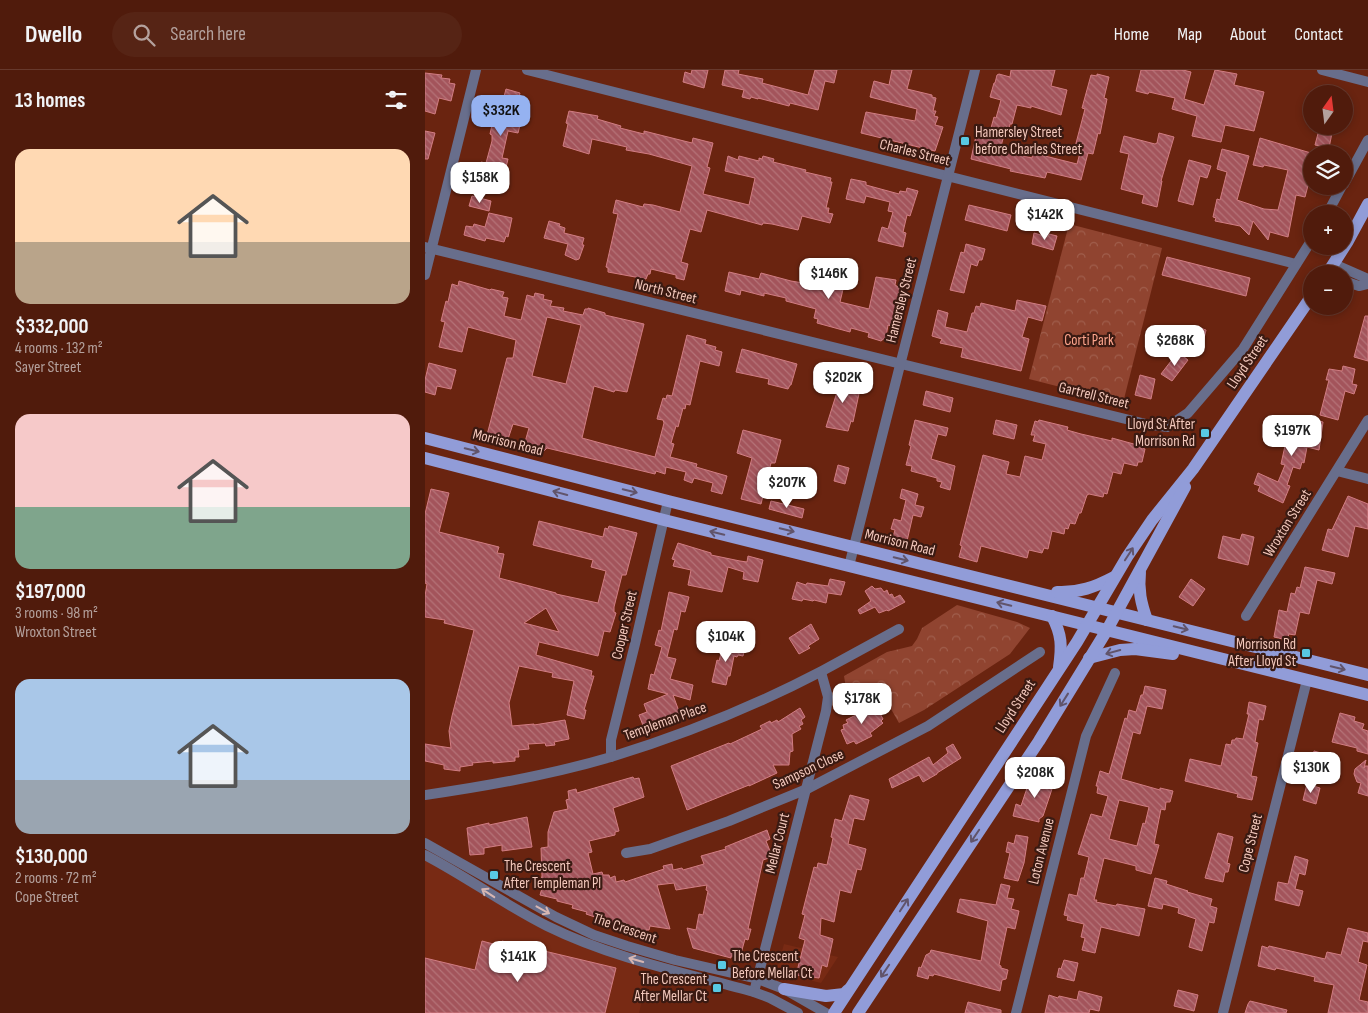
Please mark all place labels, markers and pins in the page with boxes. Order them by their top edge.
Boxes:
pin: $332K [466,94,536,137]
place label: Hamersley Street before Charles Street [975,123,1082,159]
marker: Hamersley Street before Charles Street [959,135,971,147]
pin: $158K [445,162,515,204]
pin: $142K [1010,198,1080,241]
pin: $146K [794,258,864,300]
pin: $268K [1140,324,1210,367]
pin: $202K [808,362,878,404]
pin: $197K [1257,414,1327,457]
place label: Lloyd St After Morrison Rd [1127,415,1196,451]
marker: Lloyd St After Morrison Rd [1199,427,1211,439]
pin: $207K [752,466,822,509]
pin: $104K [691,620,761,663]
place label: Morrison Rd After Lloyd St [1227,635,1296,671]
marker: Morrison Rd After Lloyd St [1300,647,1312,659]
pin: $178K [827,682,897,725]
pin: $130K [1276,752,1346,794]
pin: $208K [1000,756,1070,799]
place label: The Crescent After Templeman Pl [503,857,601,893]
marker: The Crescent After Templeman Pl [488,869,500,881]
pin: $141K [483,940,553,983]
place label: The Crescent Before Mellar Ct [732,947,813,983]
marker: The Crescent Before Mellar Ct [716,959,728,971]
place label: The Crescent After Mellar Ct [633,970,707,1006]
marker: The Crescent After Mellar Ct [711,982,723,994]

